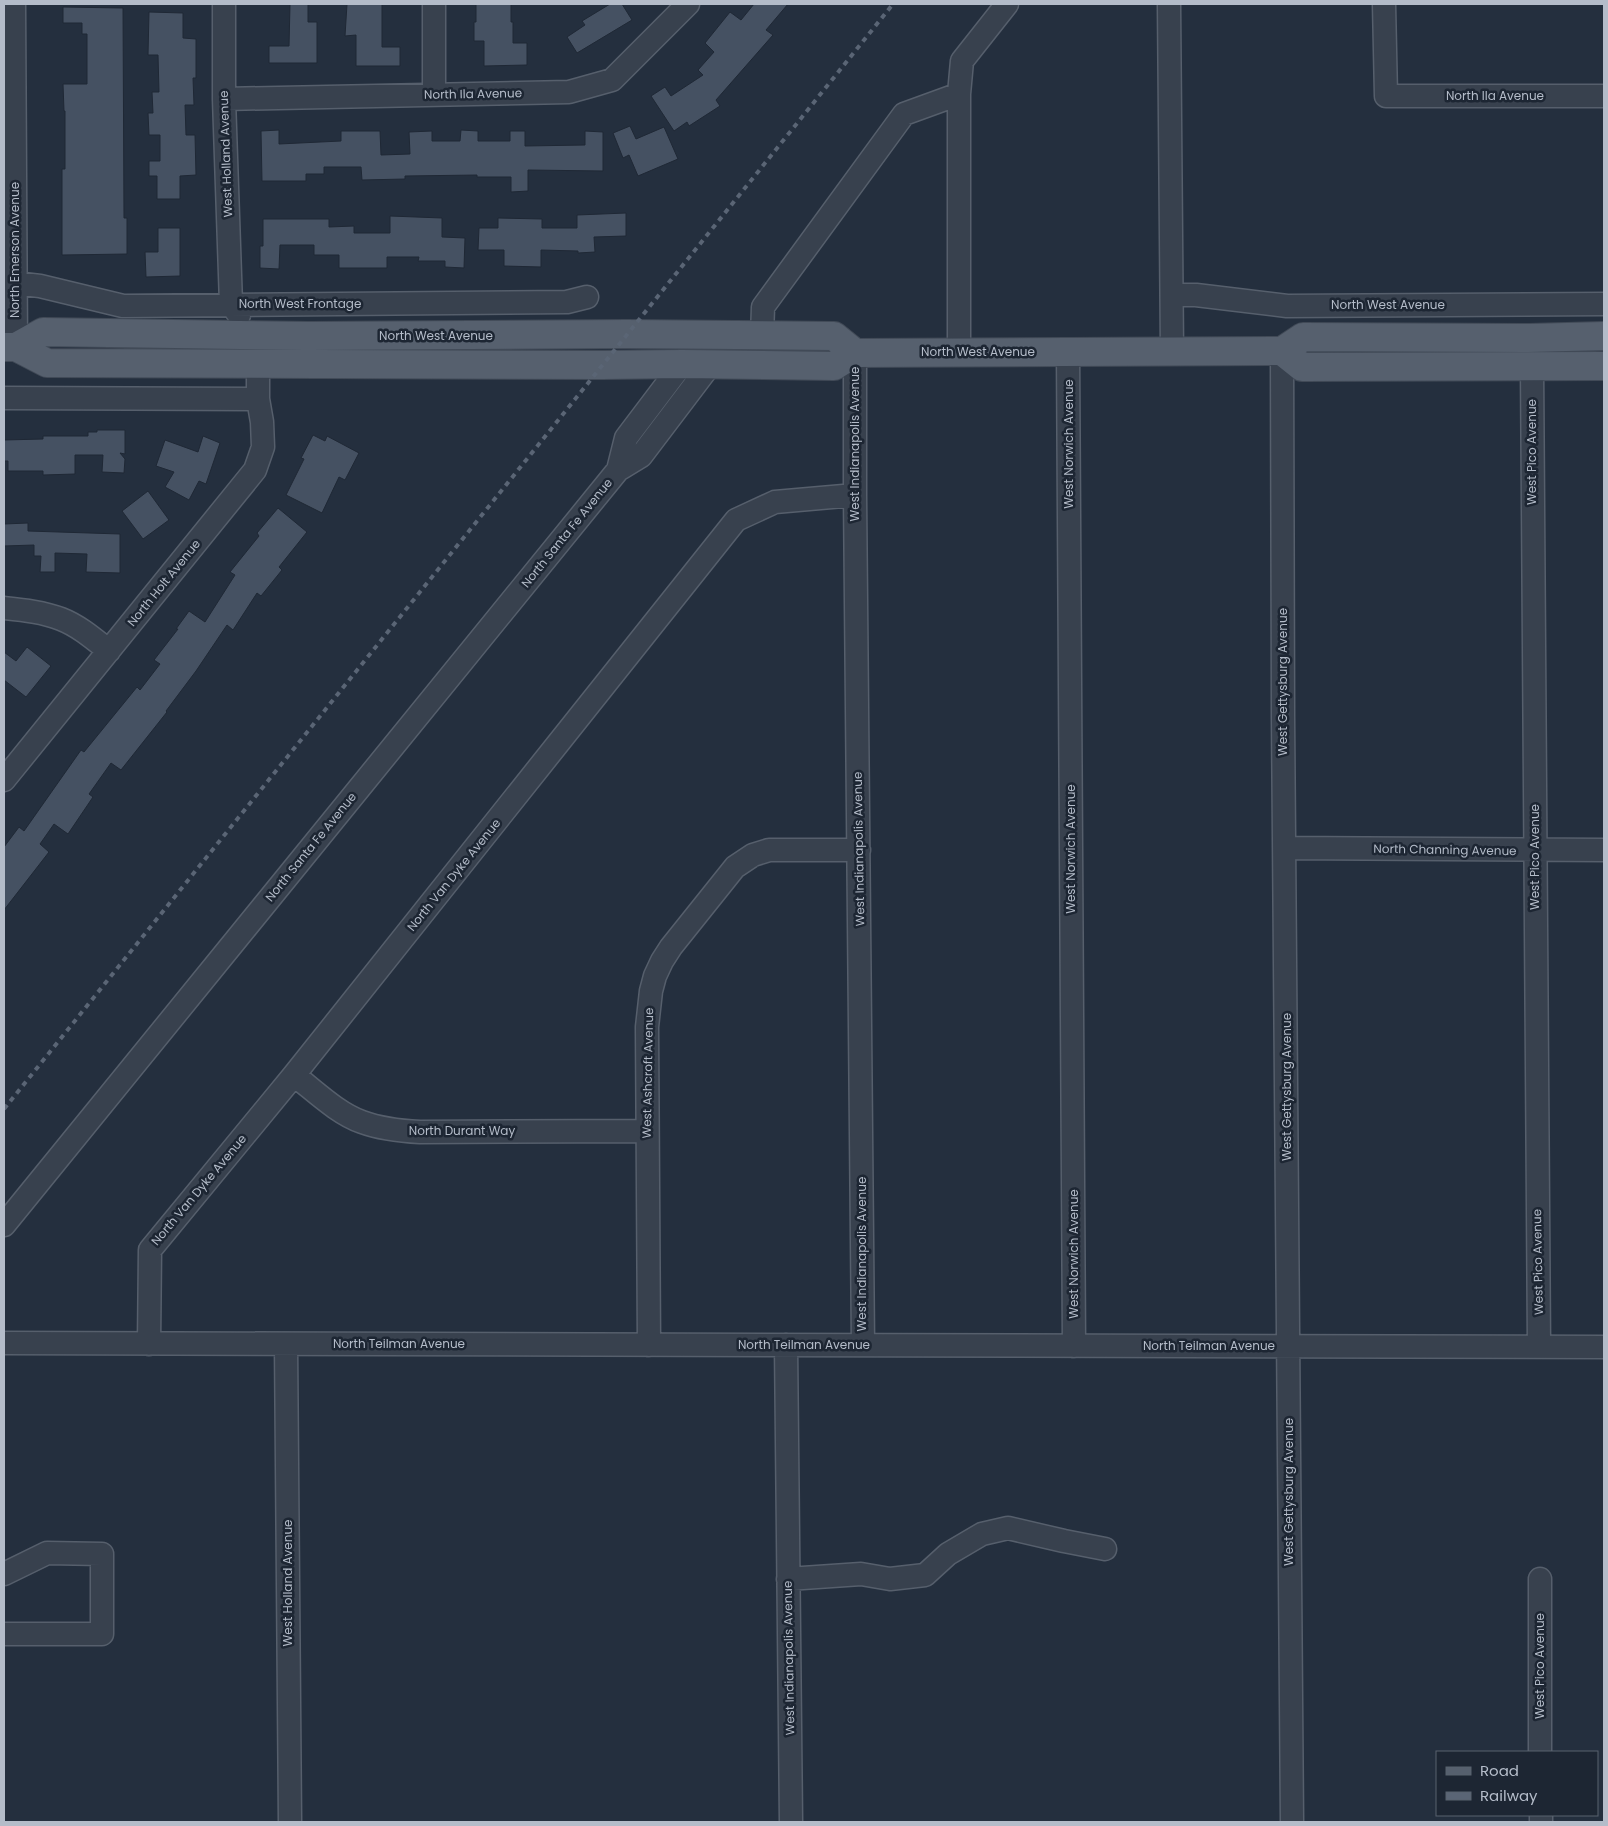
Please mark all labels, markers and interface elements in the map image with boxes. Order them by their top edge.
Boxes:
street label: North Ila Avenue [424,84,522,103]
street label: North Ila Avenue [1446,87,1544,104]
street label: West Holland Avenue [215,90,236,218]
street label: North Emerson Avenue [6,182,23,318]
street label: North West Frontage [239,295,361,312]
street label: North West Avenue [1331,296,1445,313]
street label: North West Avenue [379,327,493,344]
street label: North West Avenue [921,343,1035,360]
street label: West Indianapolis Avenue [846,367,863,521]
street label: West Norwich Avenue [1060,379,1077,509]
street label: West Pico Avenue [1523,399,1540,505]
street label: North Santa Fe Avenue [517,474,616,591]
street label: North Holt Avenue [123,536,204,630]
street label: West Gettysburg Avenue [1274,608,1291,756]
street label: West Indianapolis Avenue [849,771,868,927]
street label: West Norwich Avenue [1062,784,1079,914]
street label: North Santa Fe Avenue [261,788,360,905]
street label: West Pico Avenue [1526,804,1543,910]
street label: North Van Dyke Avenue [403,815,504,934]
street label: North Channing Avenue [1373,840,1517,859]
street label: West Ashcroft Avenue [638,1007,657,1139]
street label: West Gettysburg Avenue [1278,1013,1295,1161]
street label: North Durant Way [409,1122,515,1139]
street label: North Van Dyke Avenue [147,1131,250,1249]
street label: West Indianapolis Avenue [853,1177,870,1331]
street label: West Norwich Avenue [1065,1189,1082,1319]
street label: West Pico Avenue [1528,1209,1547,1315]
street label: North Teilman Avenue [333,1335,465,1352]
street label: North Teilman Avenue [738,1336,870,1353]
street label: North Teilman Avenue [1143,1337,1275,1354]
street label: West Gettysburg Avenue [1280,1418,1297,1566]
street label: West Holland Avenue [279,1519,296,1647]
street label: West Indianapolis Avenue [779,1580,798,1736]
street label: West Pico Avenue [1531,1613,1548,1719]
legend [1436,1751,1598,1816]
text: Road [1480,1760,1519,1781]
text: Railway [1480,1785,1538,1806]

